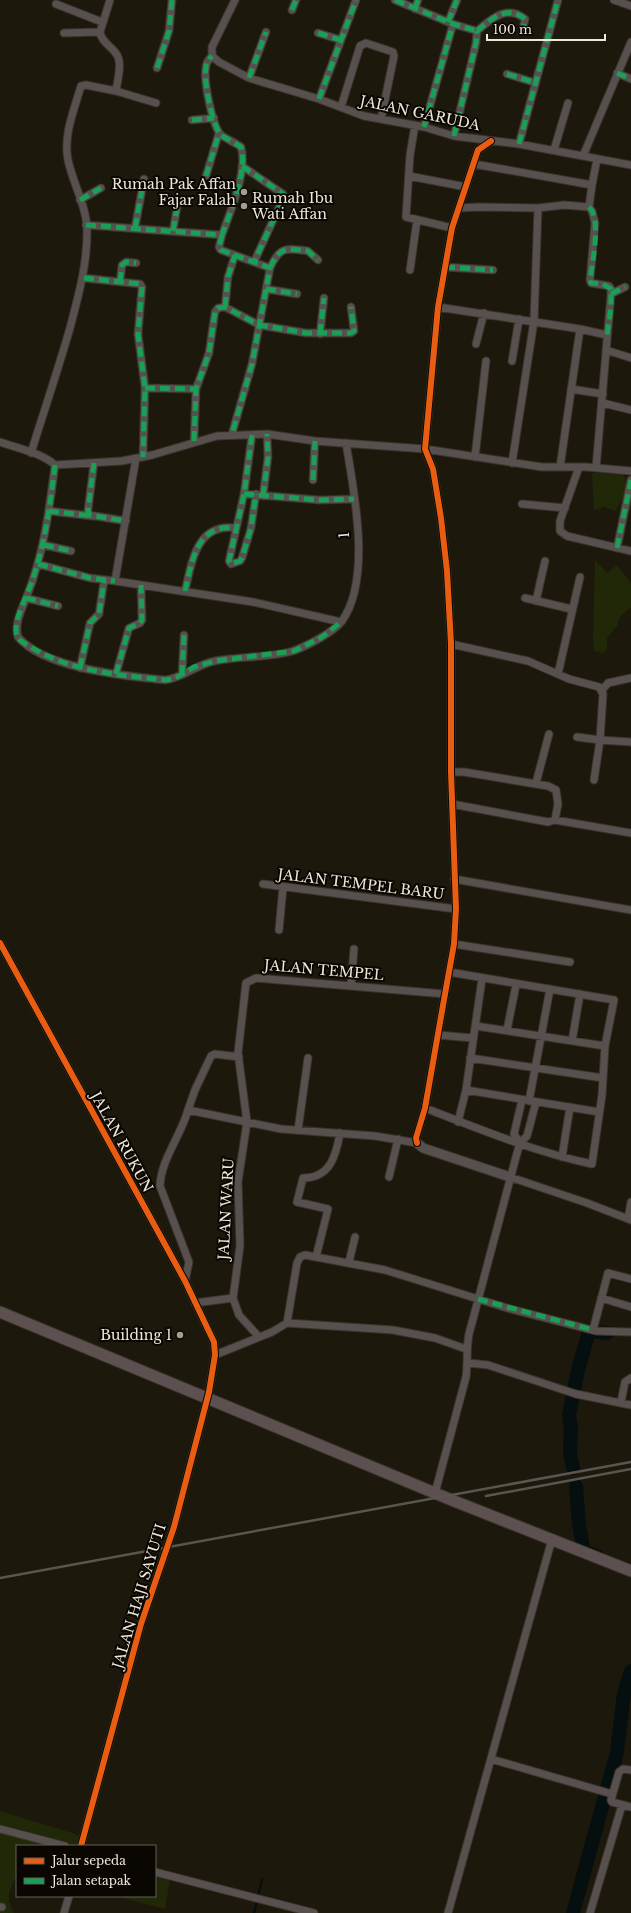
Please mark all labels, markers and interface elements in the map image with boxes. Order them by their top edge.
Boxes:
scale bar [487,16,605,42]
text: 100 m [493,22,532,37]
street label: JALAN GARUDA [356,91,482,135]
place label: Rumah Pak Affan Fajar Falah [112,175,236,209]
marker: Rumah Pak Affan Fajar Falah [239,187,249,197]
place label: Rumah Ibu Wati Affan [251,189,334,223]
marker: Rumah Ibu Wati Affan [239,201,249,211]
street label: 1 [335,531,353,539]
street label: JALAN TEMPEL BARU [275,865,445,903]
street label: JALAN TEMPEL [261,956,385,984]
street label: JALAN RUKUN [86,1087,157,1196]
street label: JALAN WARU [214,1157,238,1263]
place label: Building 1 [100,1326,172,1344]
marker: Building 1 [175,1330,185,1340]
street label: JALAN HAJI SAYUTI [108,1521,170,1673]
legend [16,1845,156,1897]
text: Jalur sepeda [50,1853,126,1868]
text: Jalan setapak [50,1873,132,1888]

